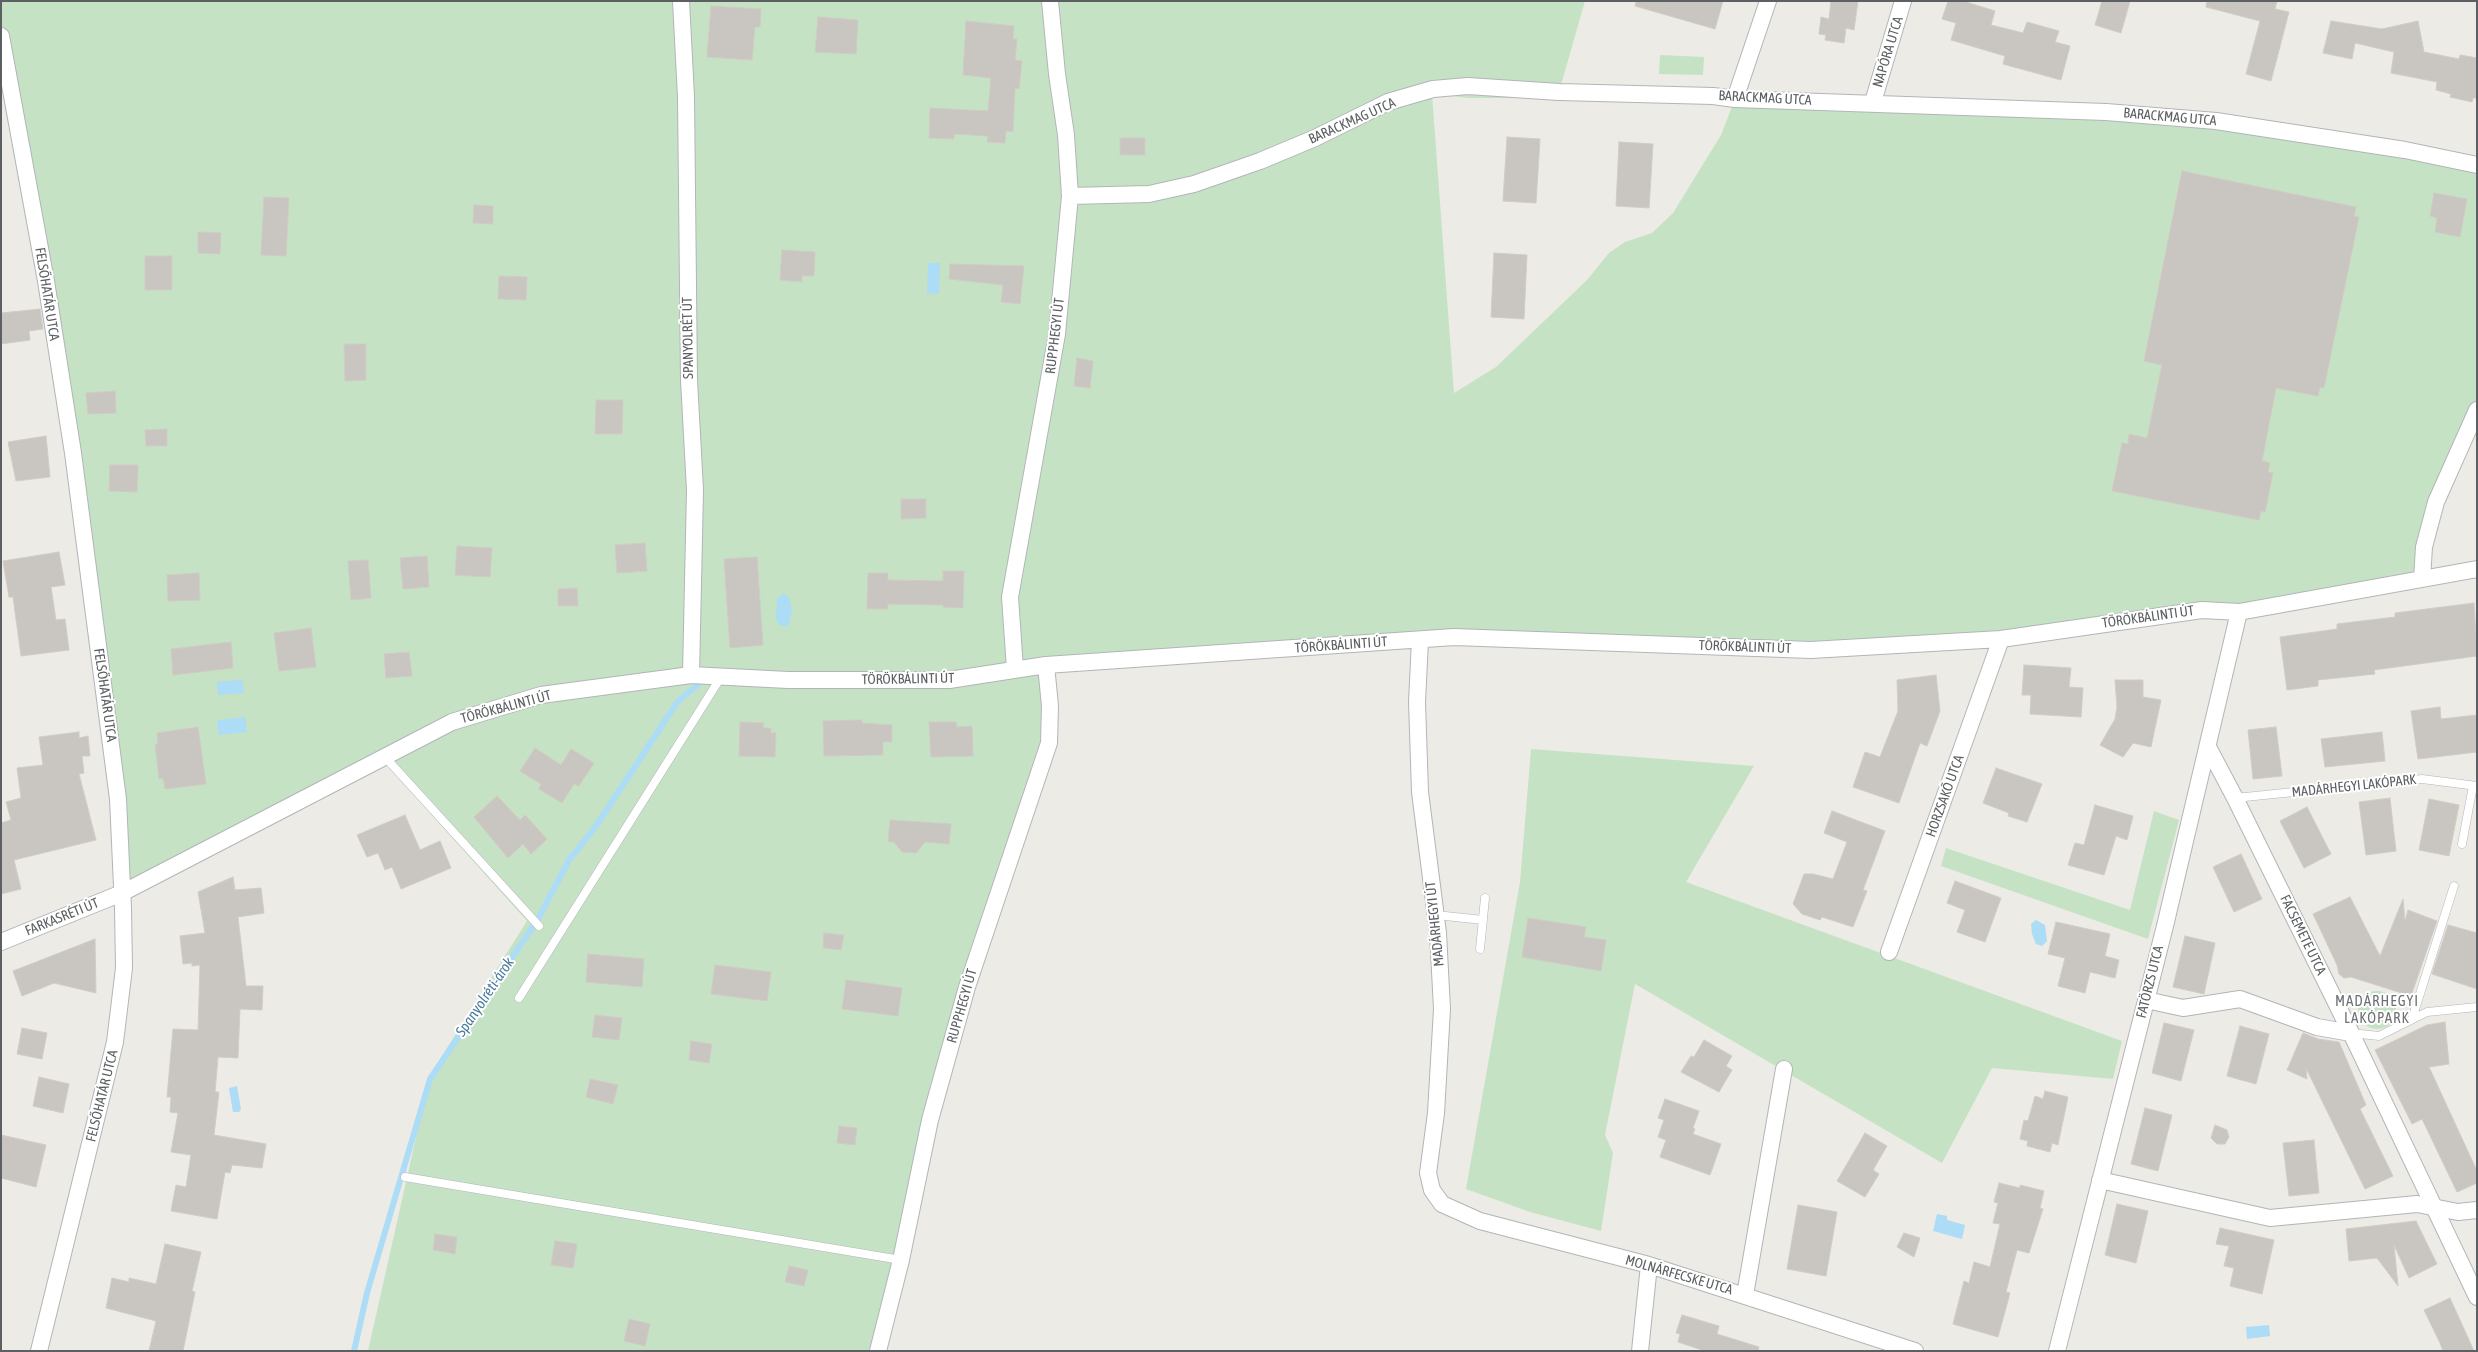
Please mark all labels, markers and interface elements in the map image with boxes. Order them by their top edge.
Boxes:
street label: NAPÓRA UTCA [1869,15,1907,89]
street label: BARACKMAG UTCA [1718,87,1812,109]
street label: BARACKMAG UTCA [1306,94,1398,148]
street label: BARACKMAG UTCA [2123,105,2217,129]
street label: FELSŐHATÁR UTCA [31,246,63,342]
street label: SPANYOLRÉT ÚT [679,297,697,379]
street label: RUPPHEGYI ÚT [1042,297,1068,375]
street label: TÖRÖKBÁLINTI ÚT [2101,602,2195,632]
street label: TÖRÖKBÁLINTI ÚT [1294,633,1388,657]
street label: TÖRÖKBÁLINTI ÚT [1698,637,1792,657]
street label: FELSŐHATÁR UTCA [90,647,120,743]
street label: TÖRÖKBÁLINTI ÚT [861,670,955,688]
street label: TÖRÖKBÁLINTI ÚT [459,687,553,727]
street label: HORZSAKŐ UTCA [1922,753,1968,839]
street label: MADÁRHEGYI LAKÓPARK [2291,771,2417,801]
street label: MADÁRHEGYI ÚT [1422,881,1448,967]
street label: FACSEMETE UTCA [2276,892,2330,978]
street label: FARKASRÉTI ÚT [23,895,101,939]
street label: FATÖRZS UTCA [2133,944,2167,1020]
water label: Spanyolréti-árok [452,954,518,1040]
street label: RUPPHEGYI ÚT [943,967,981,1045]
district label: MADÁRHEGYI LAKÓPARK [2334,992,2420,1027]
street label: FELSŐHATÁR UTCA [82,1048,122,1144]
street label: MOLNÁRFECSKE UTCA [1623,1252,1735,1298]

